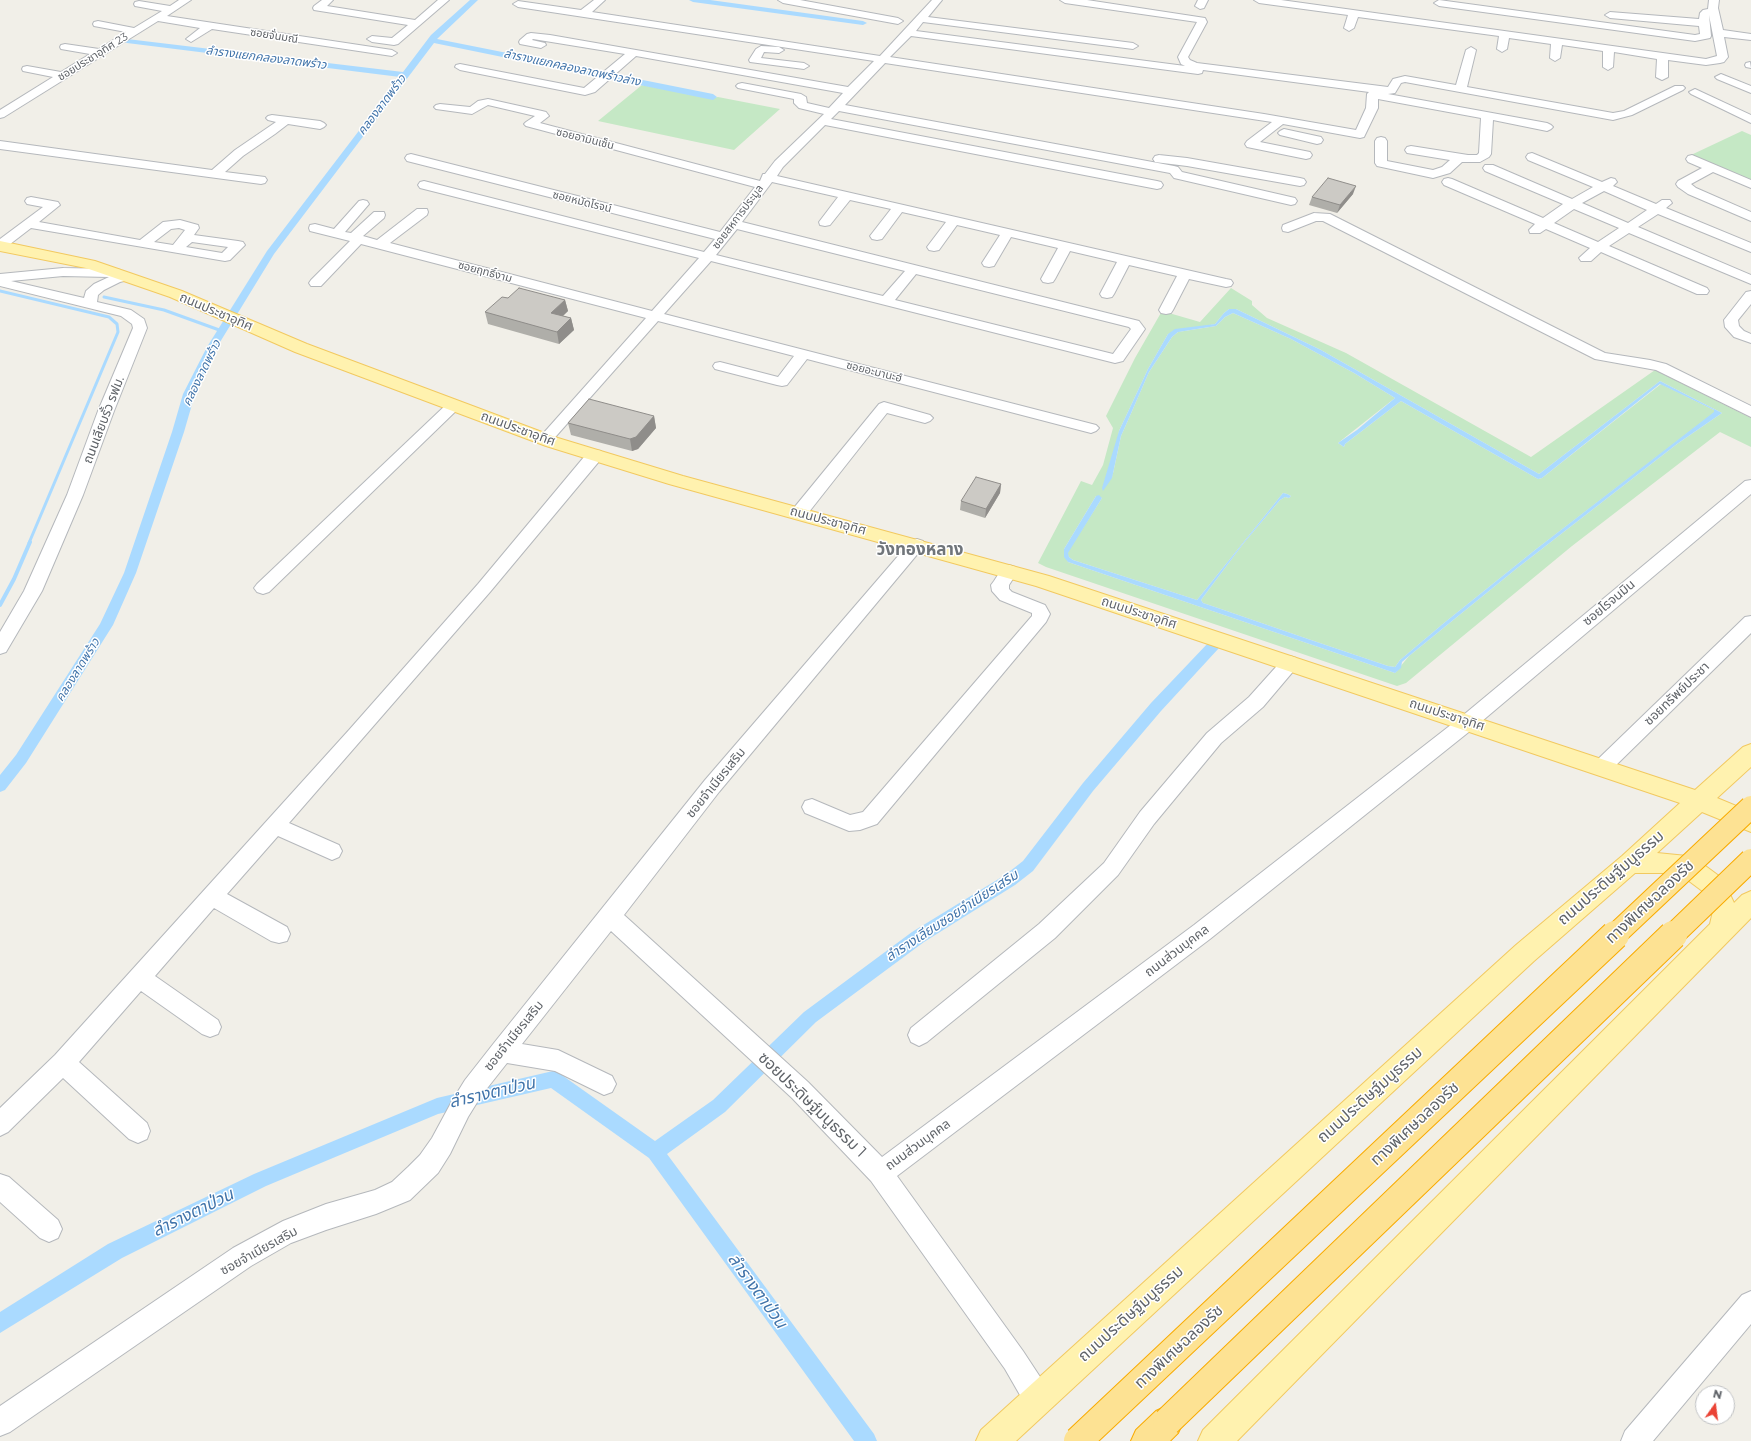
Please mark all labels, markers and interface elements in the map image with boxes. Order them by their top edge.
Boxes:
street label: ซอยจั่นมณี [249,26,299,46]
street label: ซอยประชาอุทิศ 23 [55,30,131,84]
water label: ลำรางแยกคลองลาดพร้าว [205,43,327,73]
water label: ลำรางแยกคลองลาดพร้าวล่าง [502,46,642,90]
water label: คลองลาดพร้าว [355,72,409,138]
street label: ซอยอามินเซ็น [555,125,615,153]
street label: ซอยสหการประมูล [710,182,766,252]
street label: ซอยหมัดโรจน์ [551,188,613,216]
street label: ซอยฤทธิ์งาม [457,258,513,286]
street label: ถนนประชาอุทิศ [177,290,255,334]
water label: คลองลาดพร้าว [180,338,224,408]
street label: ซอยอะมานะฮ์ [845,359,903,385]
street label: ถนนเลียบรั้ว รฟม. [80,374,128,466]
street label: ถนนประชาอุทิศ [479,408,557,450]
street label: ถนนประชาอุทิศ [788,503,868,539]
district label: วังทองหลาง [876,540,964,560]
street label: ซอยโรจนมิน [1580,577,1638,629]
street label: ถนนประชาอุทิศ [1099,593,1179,633]
water label: คลองลาดพร้าว [53,636,103,704]
street label: ซอยทรัพย์ประชา [1641,659,1713,729]
street label: ถนนประชาอุทิศ [1407,695,1487,735]
street label: ซอยจำเนียรเสริม [683,745,749,821]
street label: ถนนประดิษฐ์มนูธรรม [1554,827,1668,929]
street label: ทางพิเศษฉลองรัช [1602,856,1698,948]
water label: ลำรางเลียบซอยจำเนียรเสริม [882,867,1022,965]
street label: ถนนส่วนบุคคล [1142,922,1212,980]
street label: ซอยจำเนียรเสริม [481,998,547,1074]
street label: ถนนประดิษฐ์มนูธรรม [1314,1043,1426,1147]
street label: ซอยประดิษฐ์มนูธรรม 1 [754,1048,870,1162]
water label: ลำรางตาป่วน [447,1073,537,1113]
street label: ทางพิเศษฉลองรัช [1367,1078,1463,1170]
street label: ถนนส่วนบุคคล [882,1116,954,1174]
water label: ลำรางตาป่วน [149,1185,237,1241]
street label: ซอยจำเนียรเสริม [218,1223,300,1279]
water label: ลำรางตาป่วน [723,1250,791,1332]
street label: ถนนประดิษฐ์มนูธรรม [1075,1262,1187,1366]
street label: ทางพิเศษฉลองรัช [1131,1301,1227,1393]
north arrow [1695,1385,1735,1425]
text: N [1712,1386,1724,1402]

